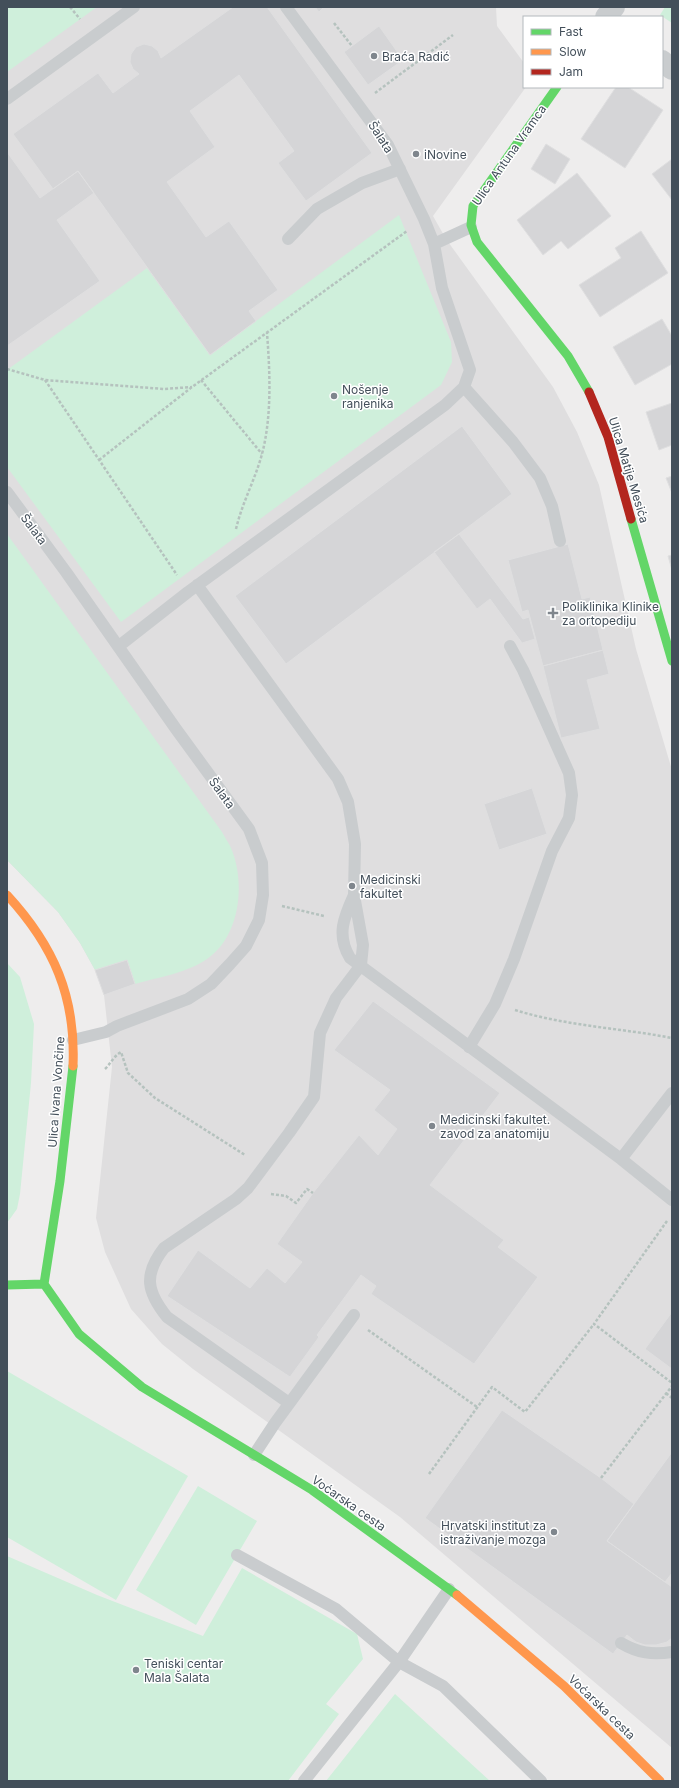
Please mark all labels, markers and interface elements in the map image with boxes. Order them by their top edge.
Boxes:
legend [523,16,663,88]
text: Fast [559,24,583,39]
text: Slow [559,44,587,59]
place label: Braća Radić [382,49,450,64]
marker: Braća Radić [369,51,379,61]
text: Jam [559,64,583,79]
street label: Ulica Antuna Vramca [469,102,549,208]
street label: Šalata [365,118,397,156]
place label: iNovine [424,147,467,162]
marker: iNovine [411,149,421,159]
place label: Nošenje ranjenika [342,382,394,411]
marker: Nošenje ranjenika [329,391,339,401]
street label: Ulica Matije Mesića [606,415,652,525]
street label: Šalata [18,511,50,547]
place label: Poliklinika Klinike za ortopediju [562,599,659,628]
marker: Poliklinika Klinike za ortopediju [547,607,559,619]
street label: Šalata [206,775,238,811]
place label: Medicinski fakultet [360,872,421,901]
marker: Medicinski fakultet [347,881,357,891]
street label: Ulica Ivana Vončine [45,1036,67,1148]
place label: Medicinski fakultet. zavod za anatomiju [440,1112,550,1141]
marker: Medicinski fakultet. zavod za anatomiju [427,1121,437,1131]
street label: Voćarska cesta [309,1472,389,1534]
place label: Hrvatski institut za istraživanje mozga [440,1518,546,1547]
marker: Hrvatski institut za istraživanje mozga [549,1527,559,1537]
place label: Teniski centar Mala Šalata [144,1656,224,1685]
marker: Teniski centar Mala Šalata [131,1665,141,1675]
street label: Voćarska cesta [565,1671,639,1743]

